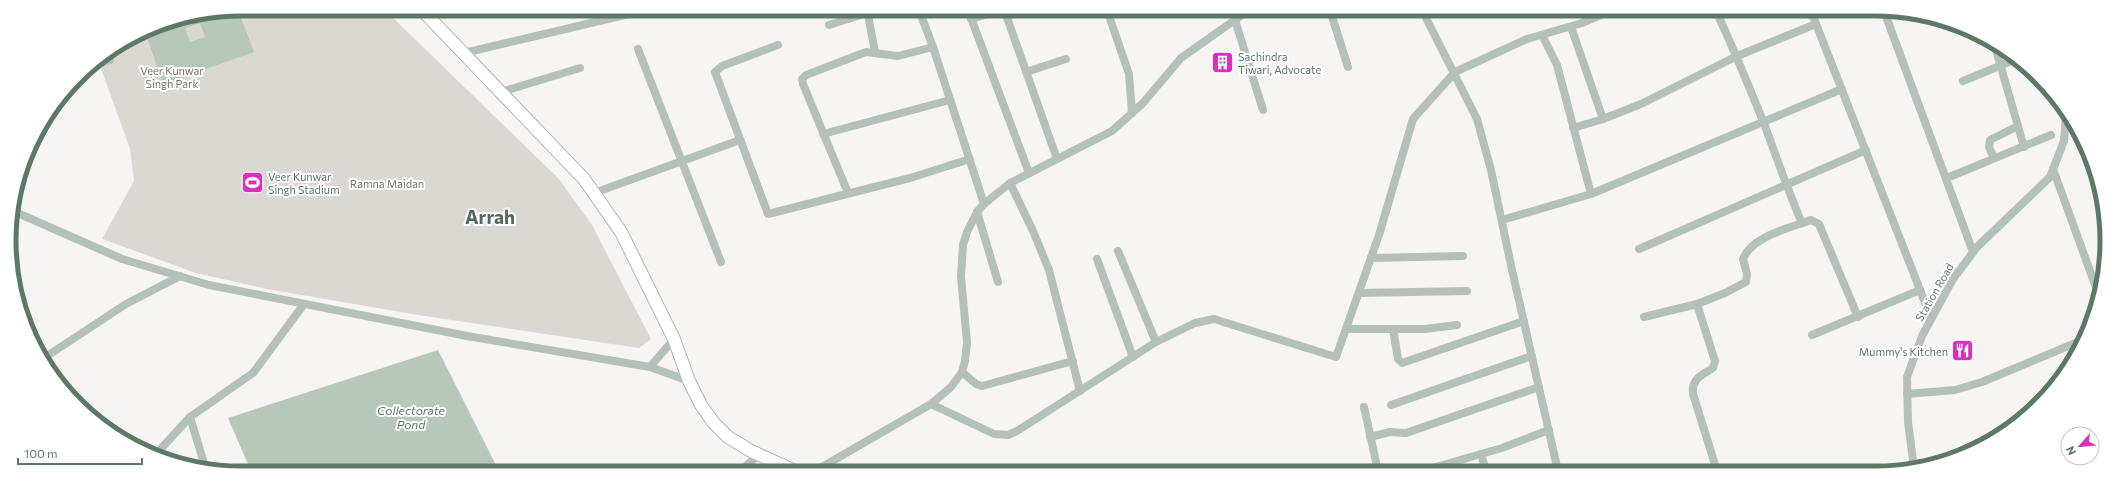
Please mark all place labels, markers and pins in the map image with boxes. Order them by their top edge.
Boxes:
building icon: Sachindra Tiwari, Advocate [1210,49,1236,75]
place label: Sachindra Tiwari, Advocate [1238,50,1322,76]
sports icon: Veer Kunwar Singh Stadium [239,169,265,195]
place label: Veer Kunwar Singh Stadium [268,170,339,196]
restaurant icon: Mummy's Kitchen [1950,338,1976,364]
place label: Mummy's Kitchen [1859,345,1948,358]

